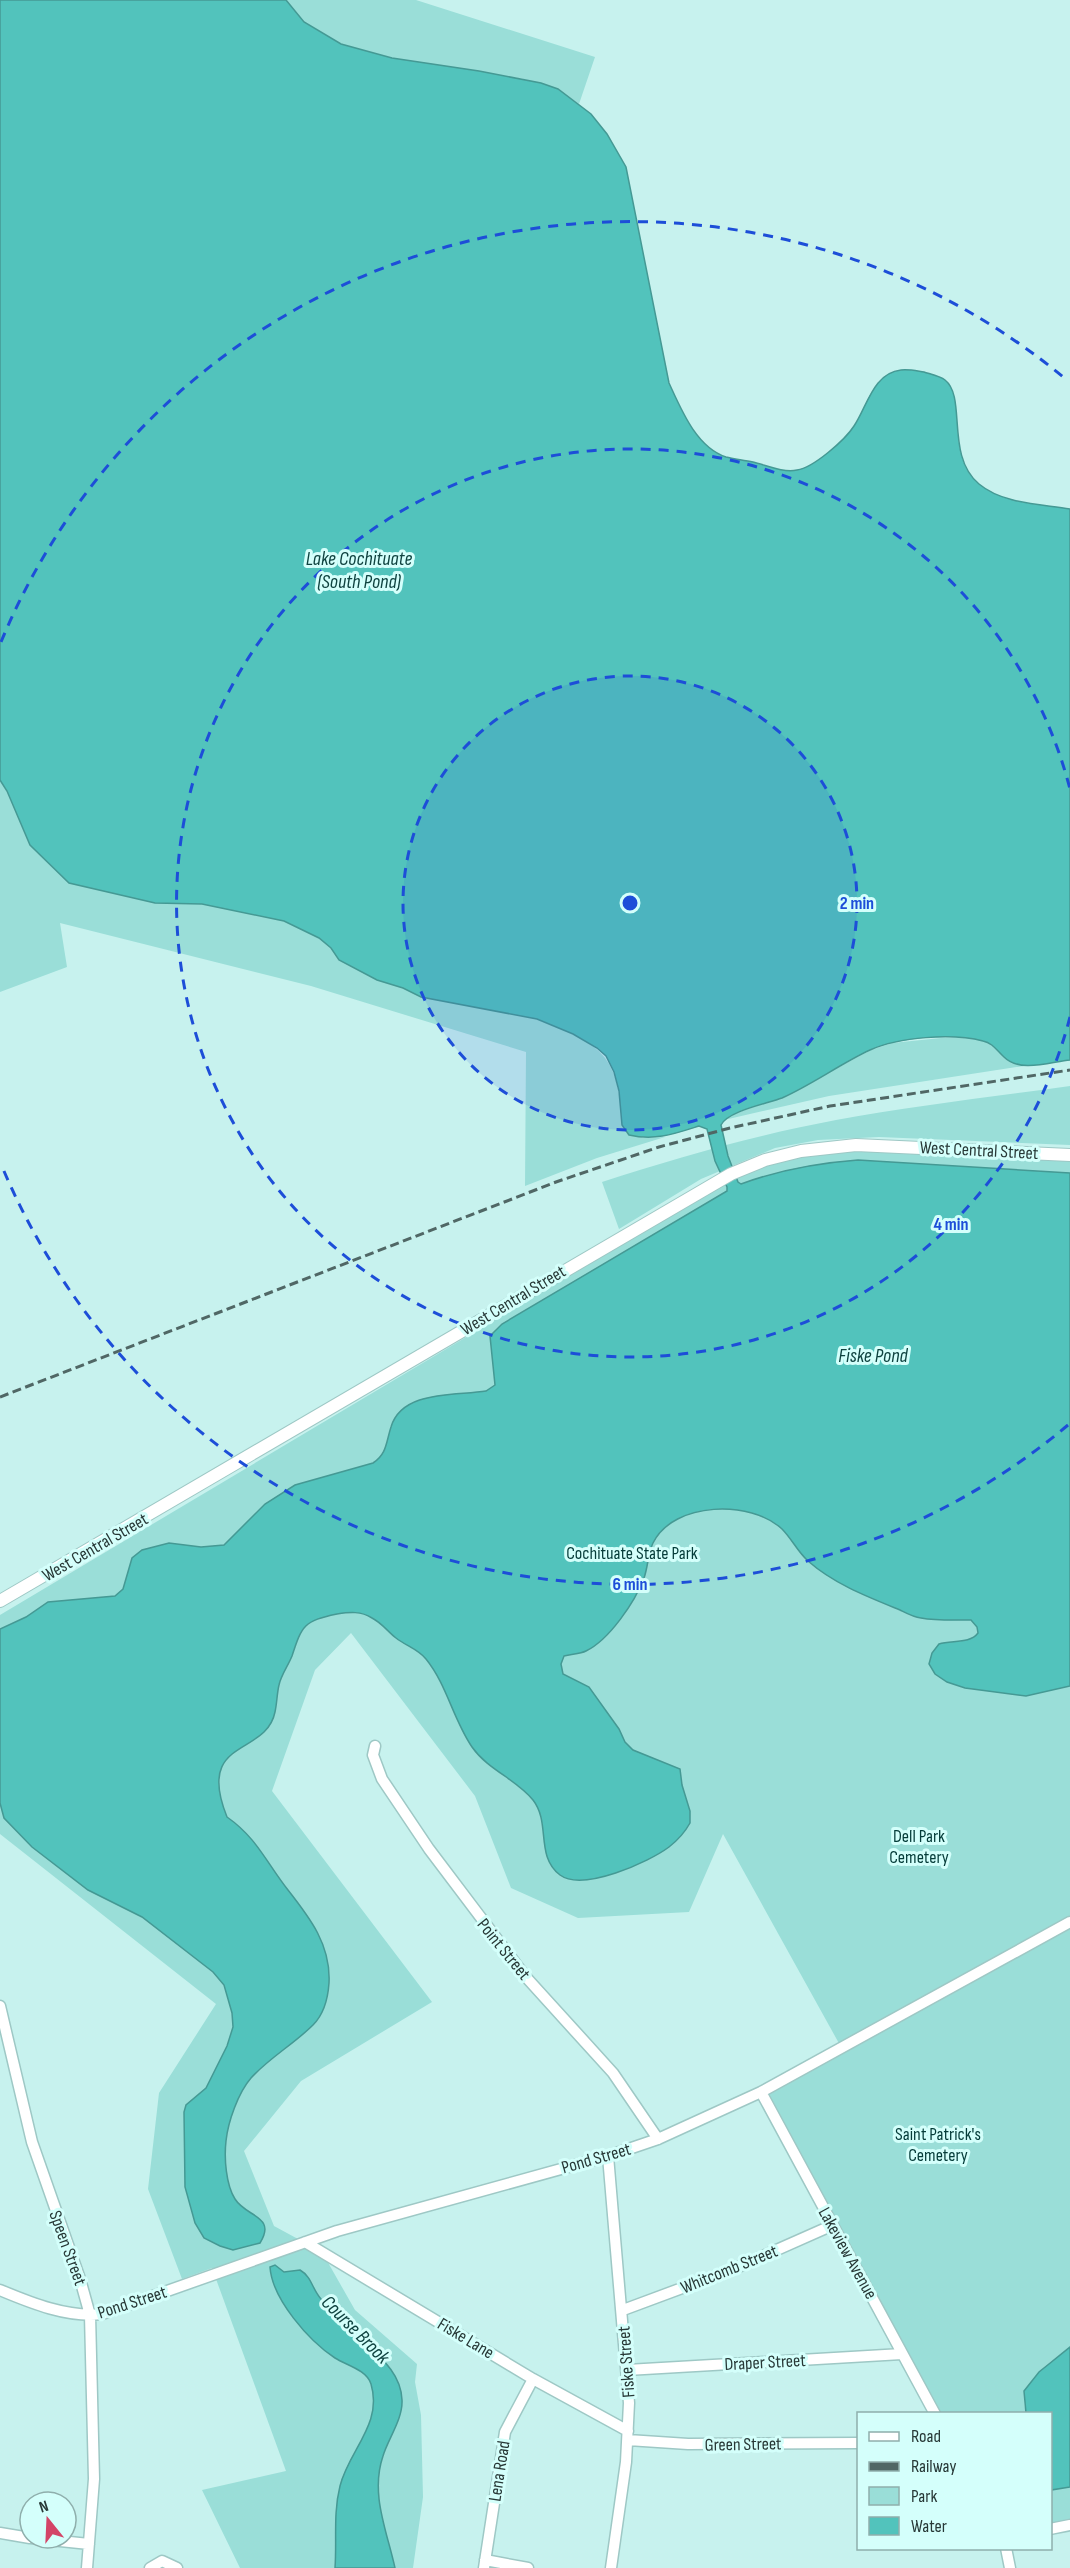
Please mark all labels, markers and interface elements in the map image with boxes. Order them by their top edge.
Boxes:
water label: Lake Cochituate (South Pond) [306,547,412,594]
centre of rings [620,893,640,913]
text: 2 min [840,893,874,914]
street label: West Central Street [919,1137,1039,1164]
text: 4 min [934,1214,968,1235]
street label: West Central Street [457,1261,570,1340]
water label: Fiske Pond [838,1344,909,1368]
street label: West Central Street [39,1508,152,1586]
park label: Cochituate State Park [566,1543,698,1564]
text: 6 min [613,1574,647,1595]
park label: Dell Park Cemetery [889,1826,949,1868]
street label: Point Street [473,1915,535,1985]
park label: Saint Patrick's Cemetery [895,2124,981,2166]
street label: Pond Street [559,2138,634,2178]
street label: Lakeview Avenue [814,2204,881,2303]
street label: Speen Street [44,2208,91,2289]
street label: Whitcomb Street [678,2240,781,2298]
street label: Pond Street [95,2281,170,2323]
water label: Course Brook [316,2291,395,2369]
street label: Fiske Lane [434,2313,498,2363]
street label: Fiske Street [613,2325,639,2398]
street label: Draper Street [724,2350,807,2375]
legend [857,2412,1052,2550]
text: Road [911,2426,941,2447]
street label: Green Street [704,2433,782,2456]
street label: Lena Road [484,2439,515,2503]
text: Railway [911,2456,956,2477]
text: Park [911,2486,937,2507]
north arrow [18,2490,78,2550]
text: N [37,2497,51,2518]
text: Water [911,2516,947,2537]

